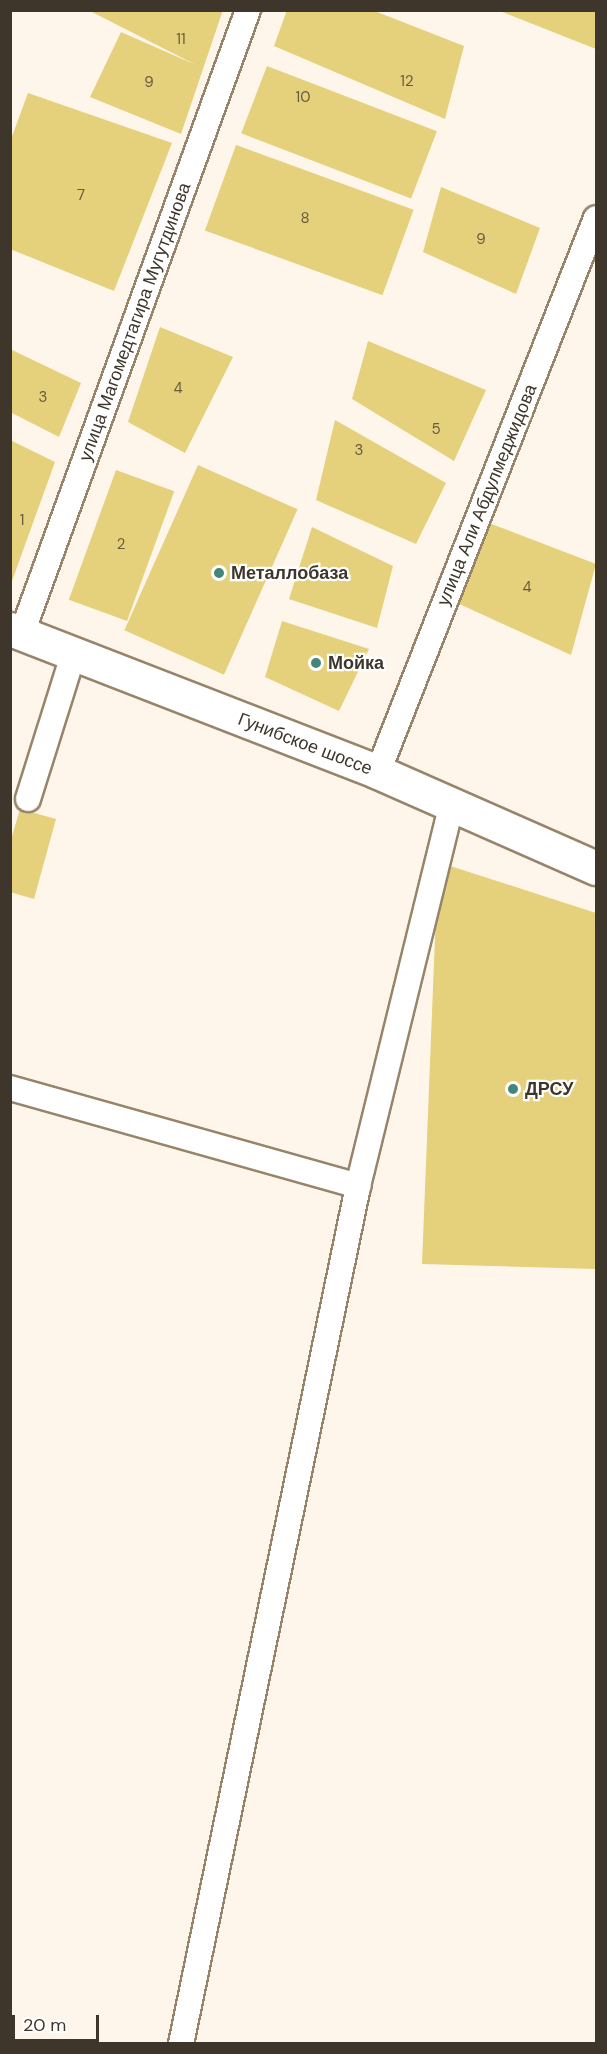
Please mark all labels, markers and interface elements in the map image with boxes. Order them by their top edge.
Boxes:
house number: 11 [176,31,186,49]
house number: 12 [400,73,414,91]
house number: 9 [144,74,154,92]
house number: 10 [296,89,310,107]
street label: улица Магомедтагира Мугутдинова [74,180,196,464]
house number: 7 [77,187,85,205]
house number: 8 [300,210,310,228]
house number: 9 [476,231,486,249]
house number: 4 [173,380,183,398]
street label: улица Али Абдулмеджидова [433,381,541,609]
house number: 3 [39,389,47,407]
house number: 5 [431,421,441,439]
house number: 3 [355,442,363,460]
house number: 1 [20,512,24,530]
house number: 2 [117,536,125,554]
place label: Металлобаза [231,562,348,584]
marker: Металлобаза [212,566,226,580]
house number: 4 [522,579,532,597]
place label: Мойка [328,652,384,674]
marker: Мойка [309,656,323,670]
street label: Гунибское шоссе [235,708,375,780]
place label: ДРСУ [525,1078,573,1100]
marker: ДРСУ [506,1082,520,1096]
scale bar [15,2003,102,2041]
text: 20 m [23,2013,66,2037]

